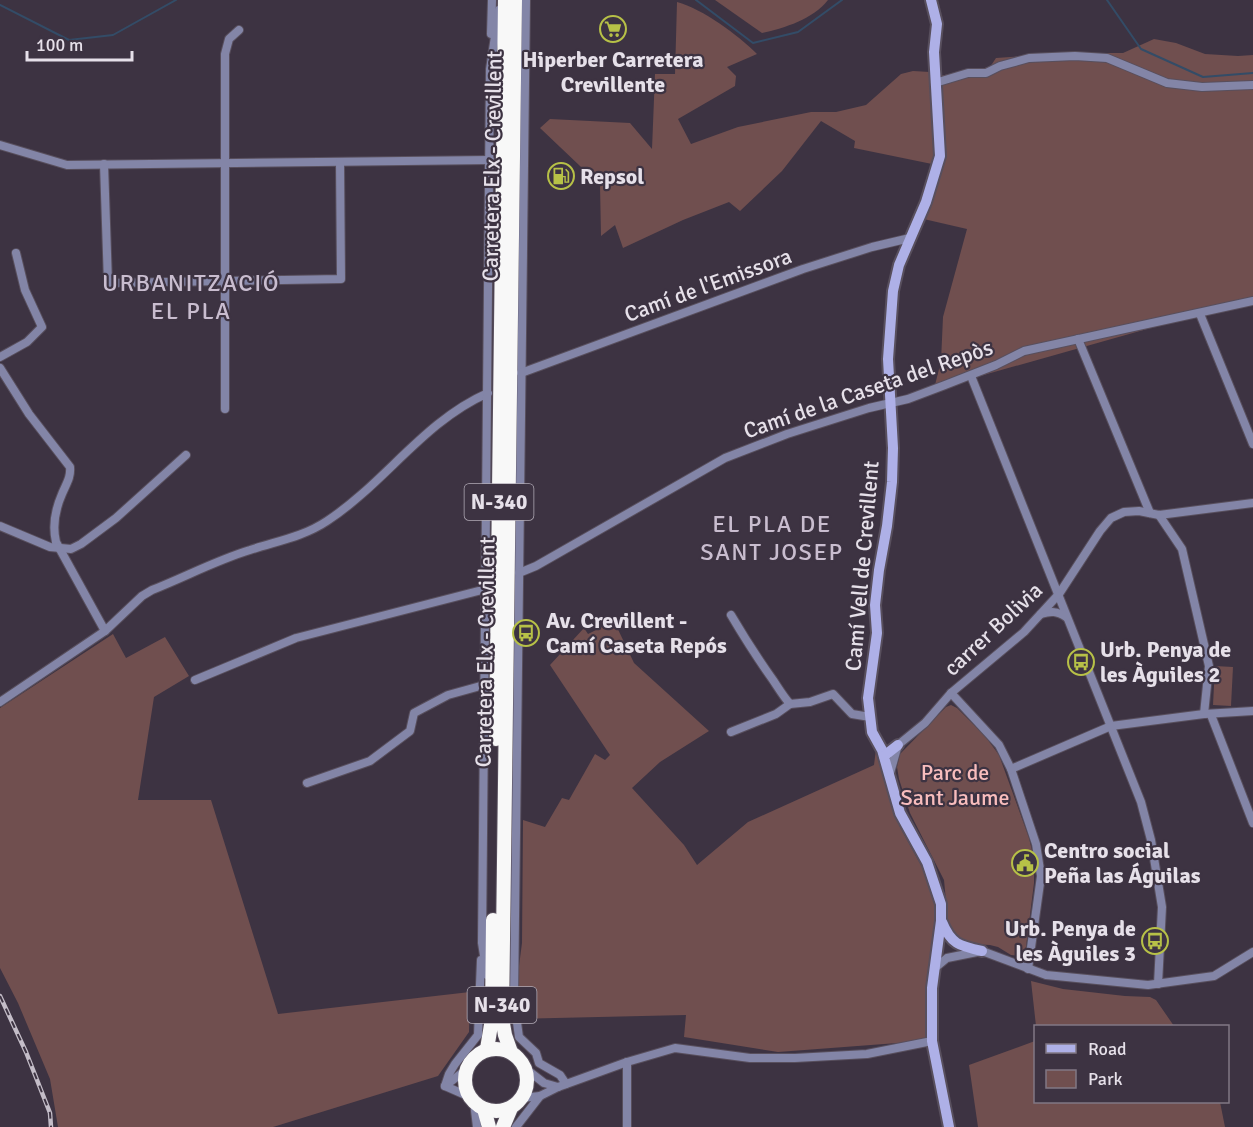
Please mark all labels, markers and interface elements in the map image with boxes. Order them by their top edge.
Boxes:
supermarket icon: Hiperber Carretera Crevillente [598,14,628,44]
scale bar [27,24,132,62]
text: 100 m [36,34,83,56]
place label: Hiperber Carretera Crevillente [523,46,703,98]
street label: Carretera Elx - Crevillent [476,50,508,282]
fuel station icon: Repsol [546,161,576,191]
place label: Repsol [580,163,644,190]
street label: Camí de l'Emissora [621,242,795,328]
district label: URBANITZACIÓ EL PLA [102,268,280,326]
street label: Camí de la Caseta del Repòs [740,334,996,444]
street label: Camí Vell de Crevillent [839,460,885,672]
road number: N-340 [464,484,534,520]
district label: EL PLA DE SANT JOSEP [700,509,844,567]
street label: Carretera Elx - Crevillent [469,536,501,768]
street label: carrer Bolivia [938,577,1048,681]
place label: Av. Crevillent - Camí Caseta Repós [546,607,727,659]
bus stop icon: Av. Crevillent - Camí Caseta Repós [511,618,541,648]
place label: Urb. Penya de les Àguiles 2 [1100,636,1231,688]
bus stop icon: Urb. Penya de les Àguiles 2 [1066,647,1096,677]
park label: Parc de Sant Jaume [901,759,1009,811]
place label: Centro social Peña las Águilas [1044,837,1201,889]
public building icon: Centro social Peña las Águilas [1010,848,1040,878]
place label: Urb. Penya de les Àguiles 3 [1005,915,1136,967]
bus stop icon: Urb. Penya de les Àguiles 3 [1140,926,1170,956]
road number: N-340 [468,987,536,1023]
legend [1034,1025,1229,1103]
text: Road [1088,1038,1127,1060]
text: Park [1088,1068,1123,1090]

